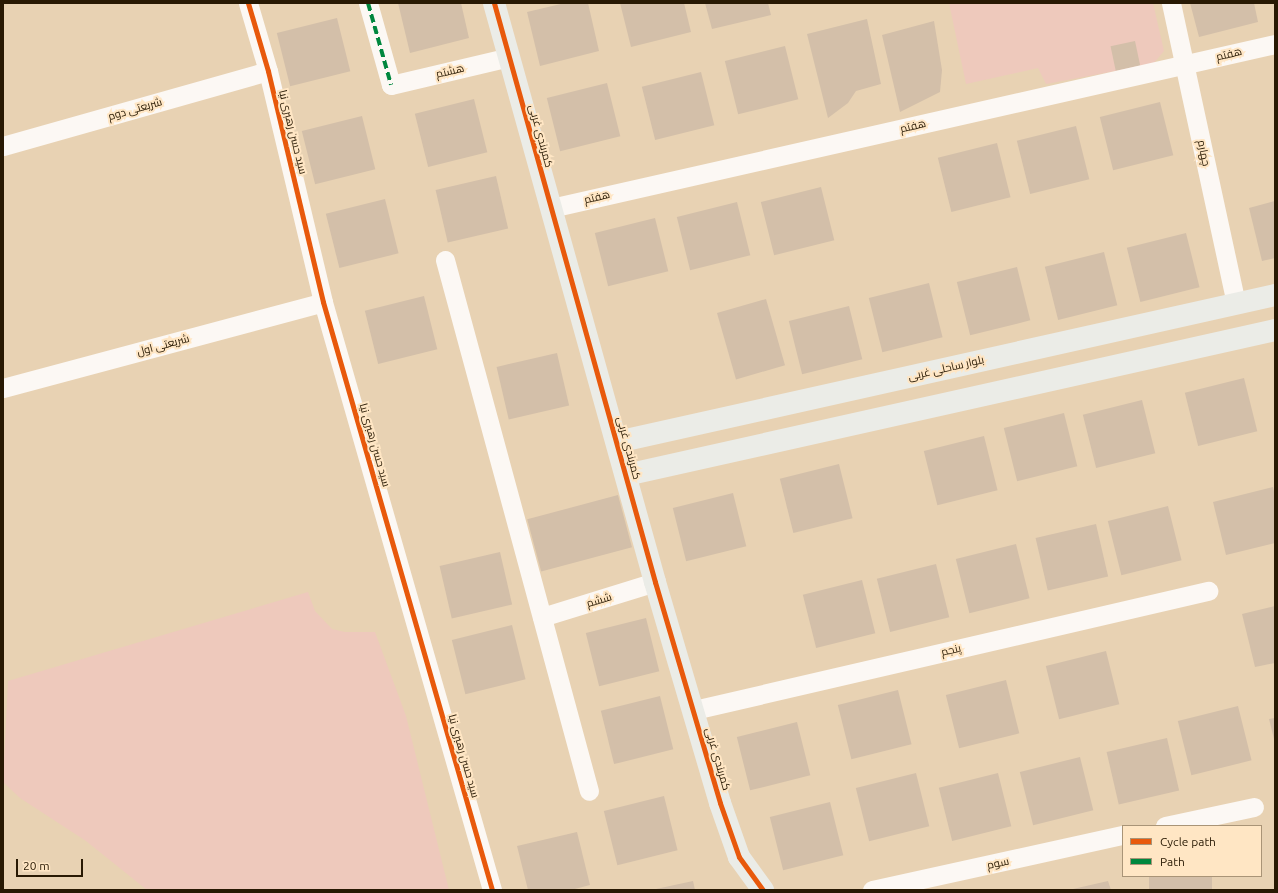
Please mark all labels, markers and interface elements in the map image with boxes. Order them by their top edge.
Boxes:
street label: هفتم [1215,45,1243,63]
street label: هشتم [435,61,465,81]
street label: سید حسن رهبری نیا [276,89,310,175]
street label: شریعتی دوم [106,95,164,123]
street label: کمربندی غربی [526,103,556,169]
street label: هفتم [899,117,927,135]
street label: چهارم [1195,139,1213,167]
street label: هفتم [583,188,611,206]
street label: شریعتی اول [135,332,191,358]
street label: بلوار ساحلی غربی [907,353,985,383]
street label: سید حسن رهبری نیا [357,402,393,488]
street label: کمربندی غربی [614,415,644,481]
street label: ششم [585,590,613,610]
street label: پنجم [940,641,962,659]
street label: سید حسن رهبری نیا [446,713,482,799]
street label: کمربندی غربی [703,726,733,792]
legend [1122,825,1262,877]
text: Cycle path [1160,835,1216,848]
scale bar [18,851,85,877]
street label: سوم [986,854,1010,872]
text: Path [1160,855,1185,868]
text: 20 m [23,859,50,872]

